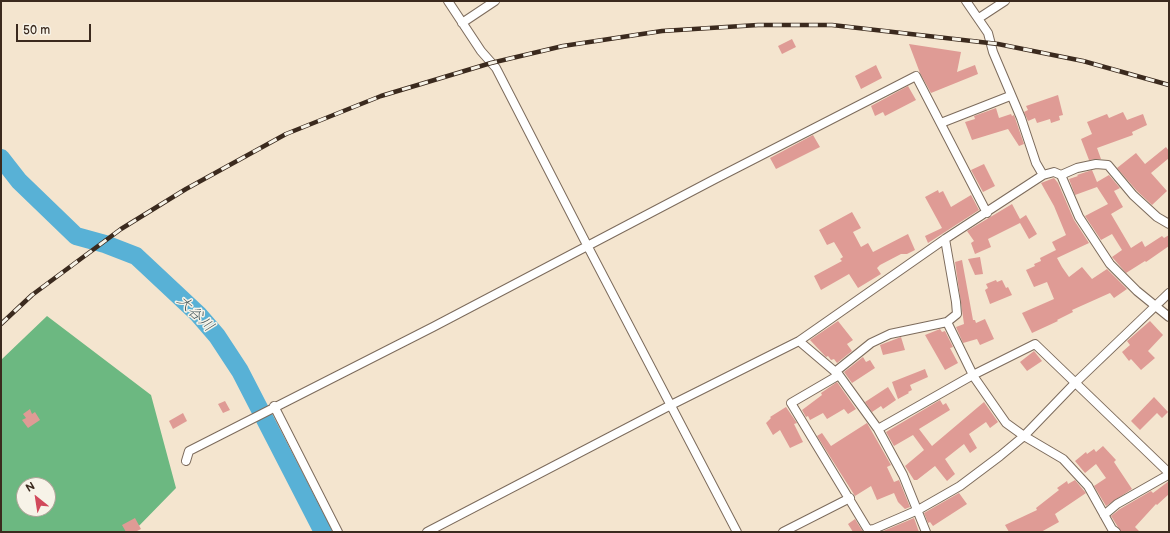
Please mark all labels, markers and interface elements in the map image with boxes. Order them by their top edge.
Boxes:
scale bar [18,16,93,42]
text: 50 m [23,23,50,38]
water label: 大谷川 [173,292,217,336]
north arrow [16,477,56,517]
text: N [23,479,37,495]

